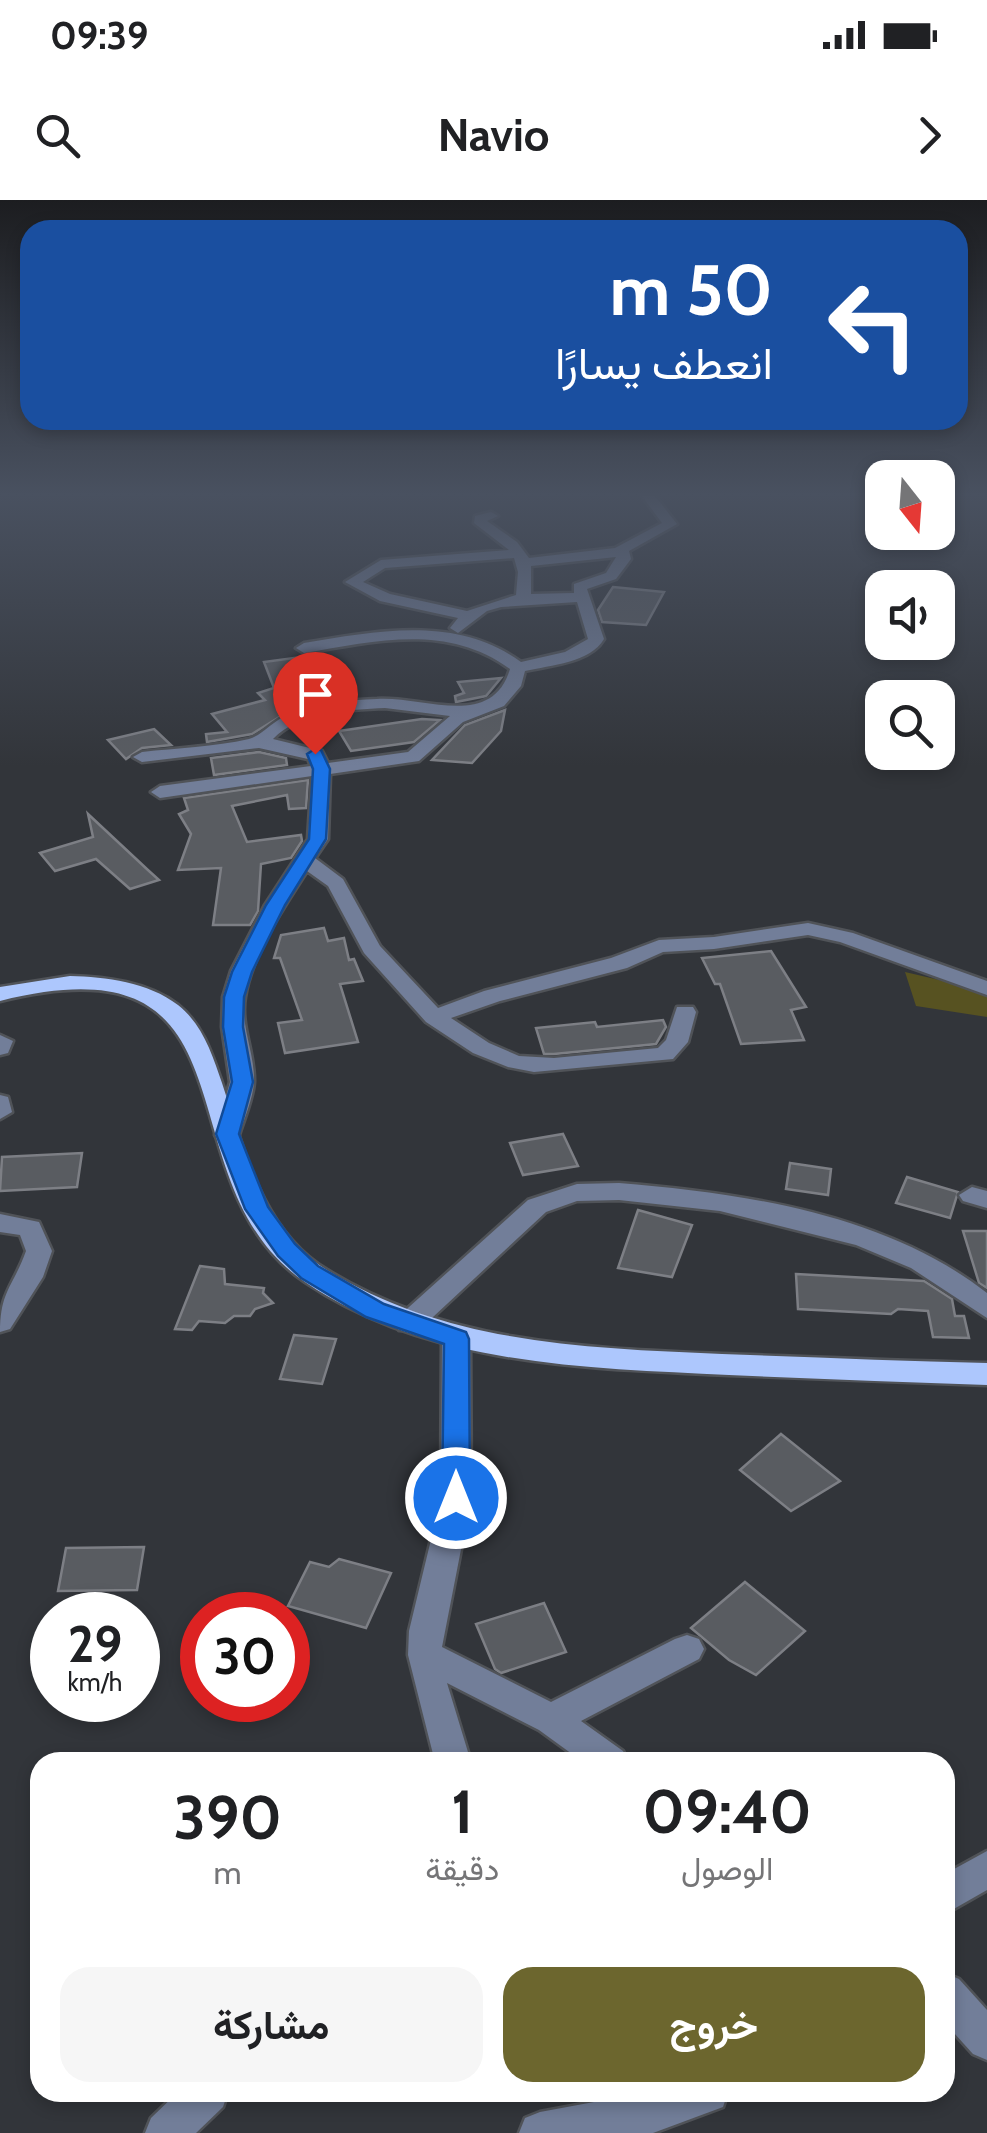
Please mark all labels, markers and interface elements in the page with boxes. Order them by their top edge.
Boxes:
text: 09:39 [50,12,148,59]
icon: search [30,108,85,163]
text: Navio [438,108,549,162]
icon: forward [902,108,957,163]
text: 50 m [609,247,773,333]
icon: left [808,260,938,390]
text: انعطف يسارًا [555,336,773,390]
north arrow [865,460,955,550]
map controls [865,460,955,770]
button: sound [865,570,955,660]
pin [273,652,358,755]
icon: arrive [288,667,343,722]
button: search [865,680,955,770]
position arrow [404,1446,508,1550]
speed limit sign: 30 [180,1592,310,1722]
text: 29 [68,1614,122,1675]
text: km/h [68,1667,122,1697]
text: 1 [451,1775,473,1848]
text: 09:40 [643,1775,812,1848]
text: 390 [173,1781,282,1854]
text: دقيقة [425,1849,499,1888]
text: الوصول [681,1849,773,1888]
text: m [214,1853,242,1892]
button: مشاركة [60,1967,483,2082]
button: خروج [503,1967,925,2082]

